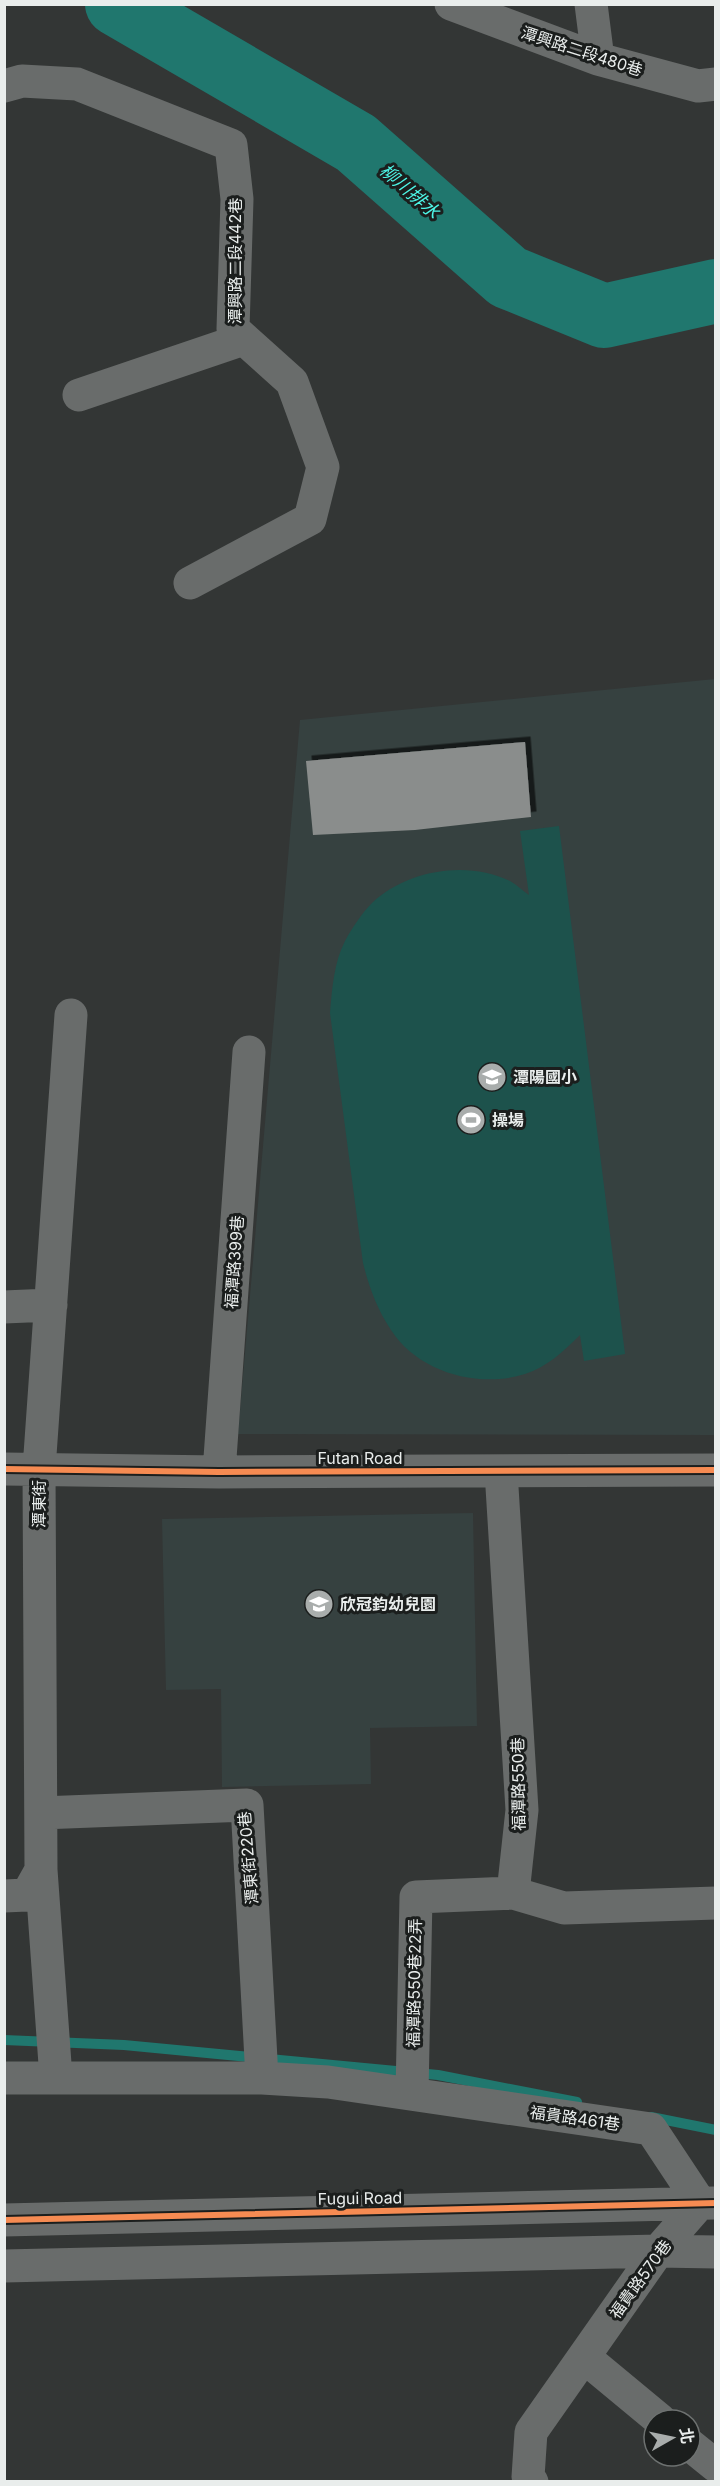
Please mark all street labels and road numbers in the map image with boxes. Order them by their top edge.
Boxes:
street label: 潭興路二段480巷 [519,22,645,80]
street label: 潭興路二段442巷 [225,198,245,324]
street label: 福潭路399巷 [221,1215,247,1309]
street label: Futan Road [317,1448,403,1468]
street label: 潭東街 [29,1480,49,1528]
street label: 福潭路550巷 [507,1737,529,1831]
street label: 潭東街220巷 [234,1810,262,1906]
street label: 福潭路550巷22弄 [403,1918,425,2048]
street label: 福貴路461巷 [529,2102,621,2134]
street label: Fugui Road [318,2187,402,2209]
street label: 福貴路570巷 [605,2236,675,2322]

